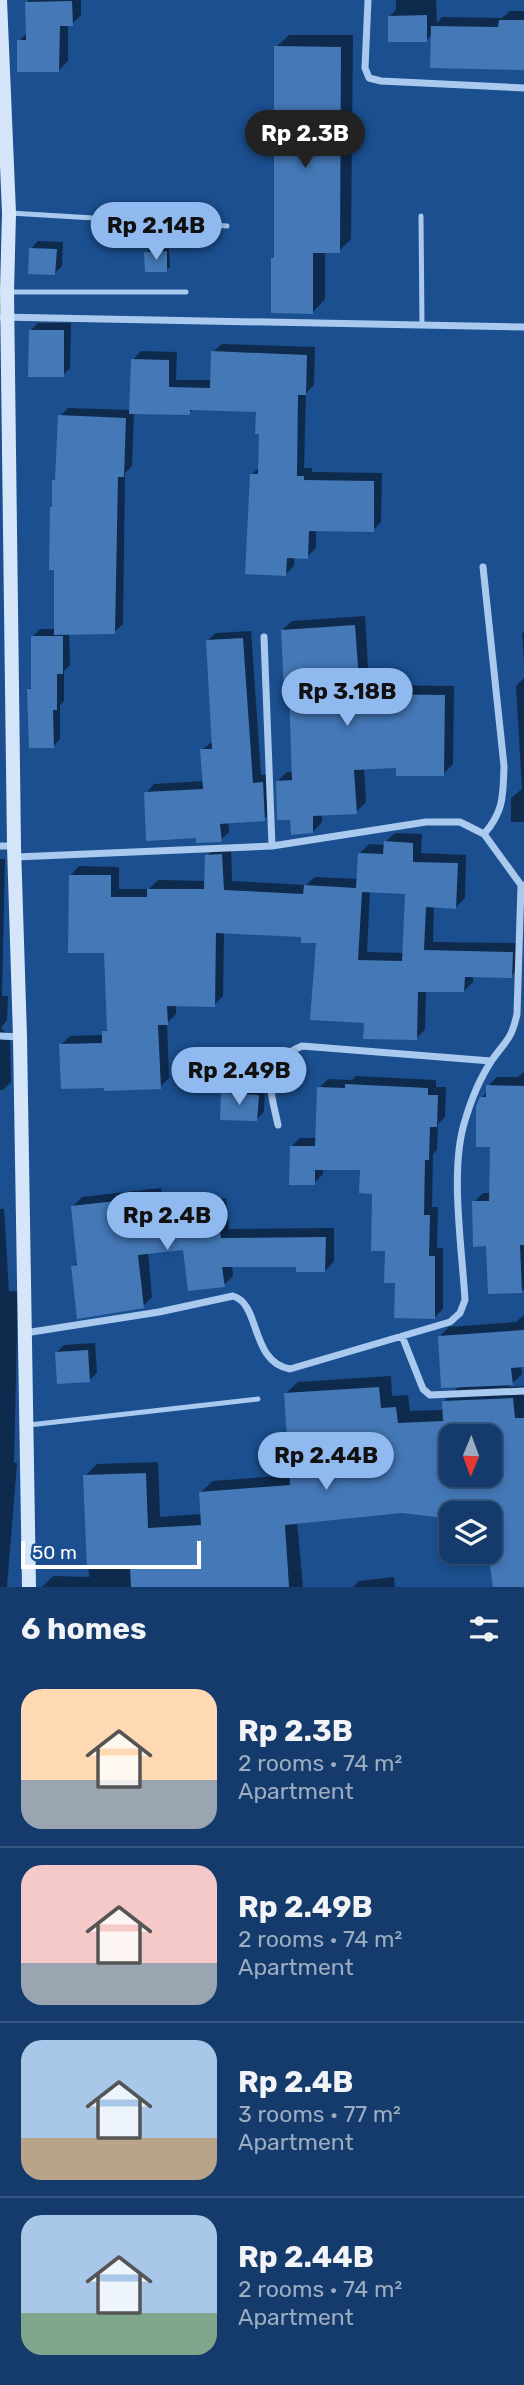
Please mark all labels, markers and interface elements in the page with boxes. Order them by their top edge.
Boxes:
pin: Rp 2.3B [240,110,370,170]
text: Rp 2.3B [261,119,349,147]
pin: Rp 2.14B [84,202,228,262]
text: Rp 2.14B [107,211,205,239]
pin: Rp 3.18B [275,668,419,728]
text: Rp 3.18B [298,677,396,705]
pin: Rp 2.49B [167,1048,311,1107]
text: Rp 2.49B [187,1056,291,1084]
pin: Rp 2.4B [102,1192,232,1252]
text: Rp 2.4B [123,1201,211,1229]
north arrow [439,1424,502,1488]
map controls [439,1424,502,1564]
pin: Rp 2.44B [254,1432,398,1492]
text: Rp 2.44B [274,1441,378,1469]
button: layers [439,1501,502,1564]
scale bar [21,1538,201,1570]
text: 50 m [32,1541,77,1564]
icon: filters [465,1610,503,1648]
text: 6 homes [21,1611,147,1647]
text: Rp 2.3B [238,1713,353,1749]
icon: home [77,1717,161,1801]
text: 2 rooms · 74 m² [238,1749,402,1777]
text: Apartment [238,1777,354,1805]
text: Rp 2.49B [238,1889,373,1925]
icon: home [77,1893,161,1977]
text: 2 rooms · 74 m² [238,1925,402,1953]
text: Apartment [238,1953,354,1981]
text: Rp 2.4B [238,2064,353,2100]
icon: home [77,2068,161,2152]
text: 3 rooms · 77 m² [238,2100,401,2128]
text: Apartment [238,2128,354,2156]
text: Rp 2.44B [238,2239,374,2275]
icon: home [77,2243,161,2327]
text: 2 rooms · 74 m² [238,2275,402,2303]
text: Apartment [238,2303,354,2331]

